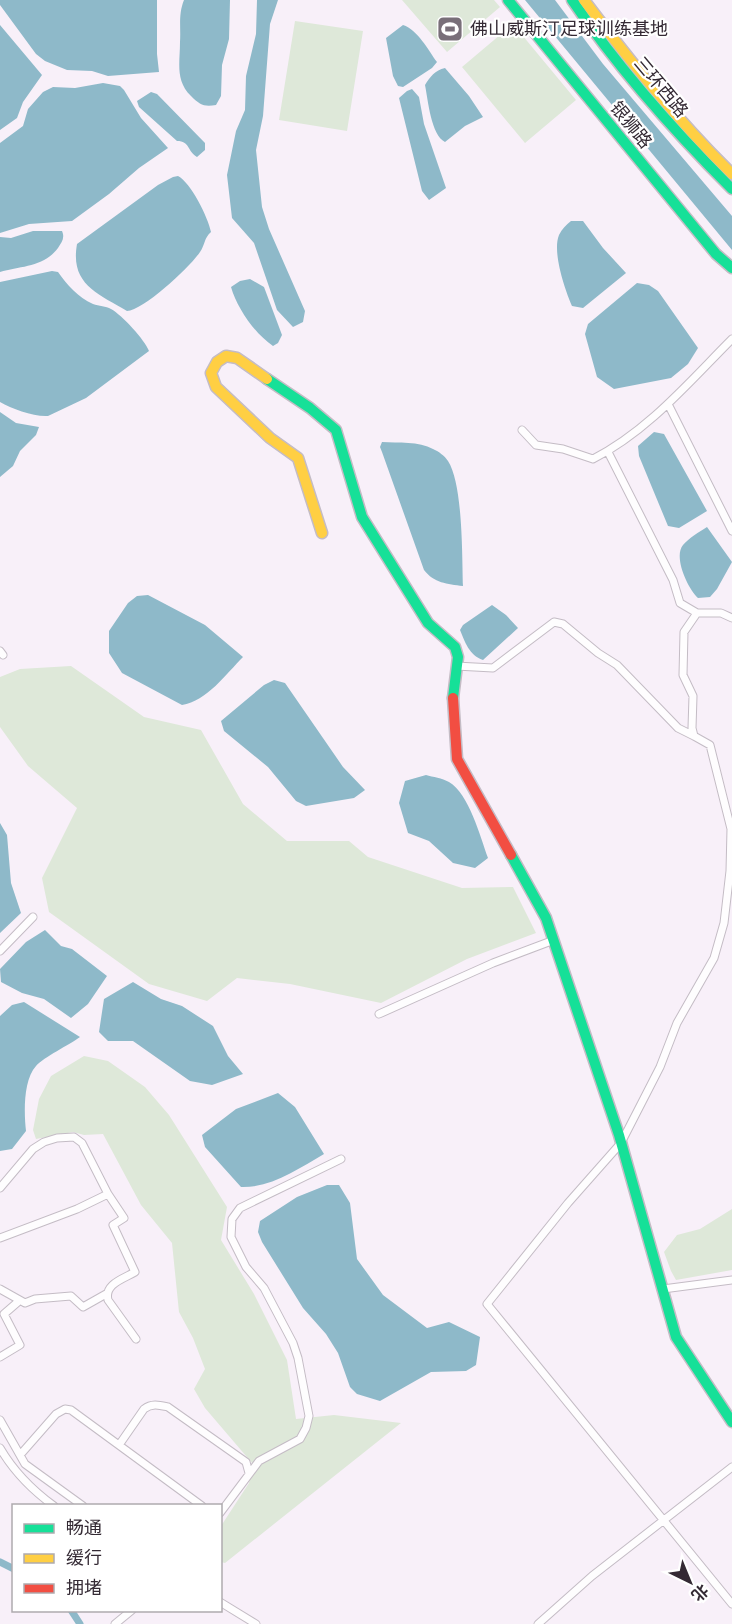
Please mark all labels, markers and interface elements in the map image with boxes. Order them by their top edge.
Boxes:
sports icon: 佛山威斯汀足球训练基地 [435,14,465,44]
place label: 佛山威斯汀足球训练基地 [470,16,668,42]
street label: 三环西路 [628,51,694,123]
street label: 银狮路 [604,96,658,154]
legend [12,1504,222,1612]
text: 畅通 [66,1515,102,1541]
text: 缓行 [66,1545,102,1571]
north arrow [660,1552,720,1612]
text: 拥堵 [66,1575,102,1601]
text: 北 [686,1579,714,1606]

